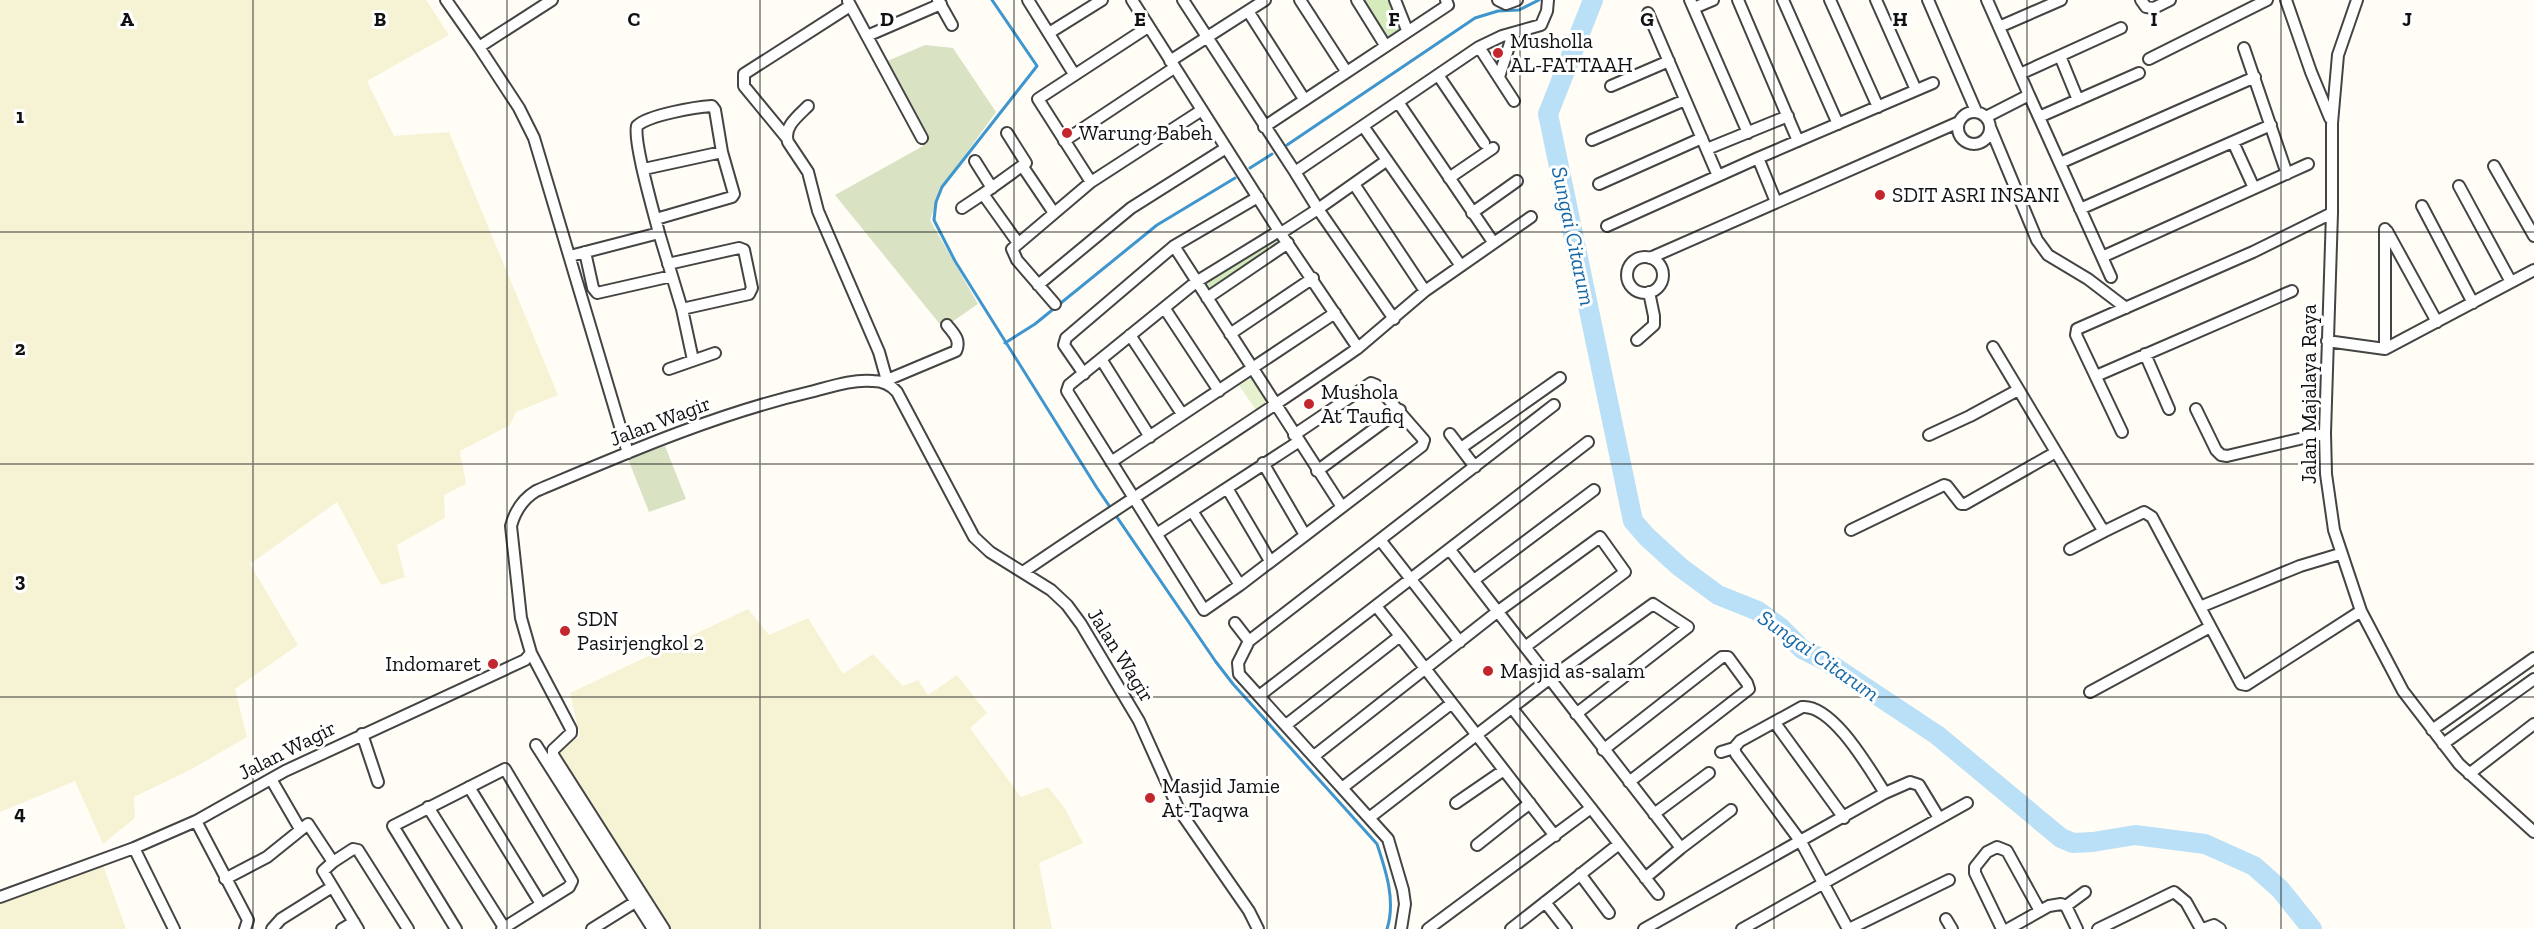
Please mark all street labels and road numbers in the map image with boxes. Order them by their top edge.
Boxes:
street label: Jalan Majalaya Raya [2296,304,2322,484]
street label: Jalan Wagir [606,390,714,451]
street label: Jalan Wagir [1083,603,1160,706]
street label: Jalan Wagir [234,714,340,785]

